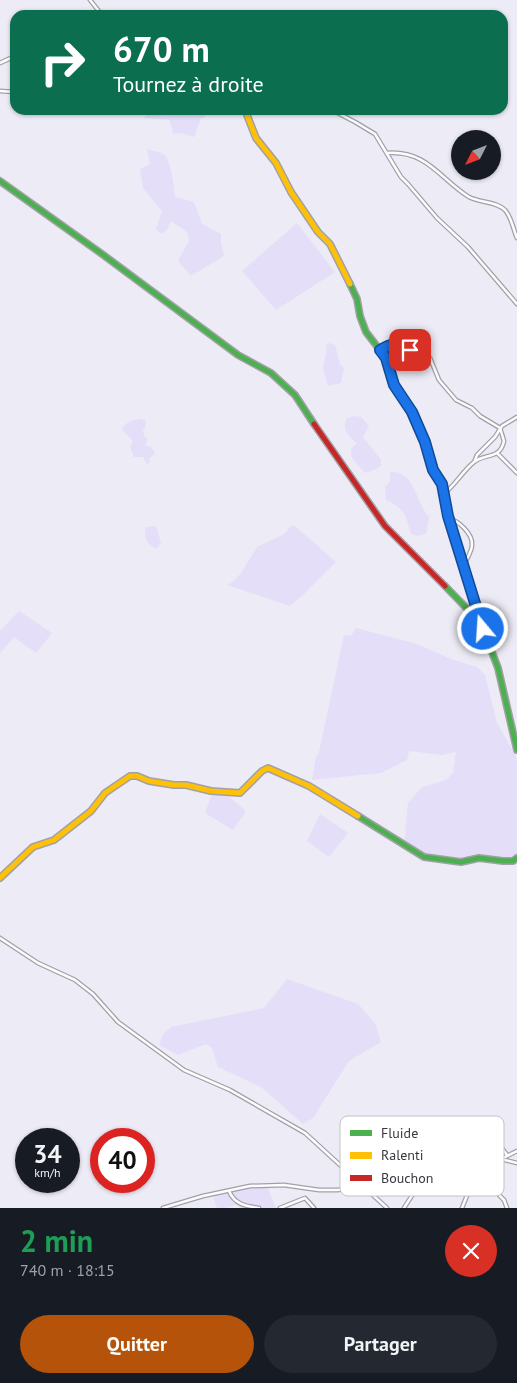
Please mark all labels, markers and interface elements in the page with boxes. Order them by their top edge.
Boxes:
text: 670 m [113,26,210,72]
icon: right [30,30,95,95]
text: Tournez à droite [113,70,264,98]
north arrow [451,130,501,180]
map controls [451,130,501,180]
pin [389,329,431,371]
icon: arrive [396,336,424,364]
position arrow [456,602,508,654]
legend [340,1116,504,1196]
text: Fluide [381,1124,418,1142]
speed limit sign: 40 [90,1128,155,1193]
text: 34 [33,1138,62,1170]
text: Ralenti [381,1146,424,1164]
text: km/h [34,1165,61,1180]
text: Bouchon [381,1169,433,1187]
text: 2 min [20,1221,93,1260]
button: close [445,1225,497,1277]
text: 740 m · 18:15 [20,1260,115,1280]
button: Quitter [20,1315,254,1373]
button: Partager [264,1315,497,1373]

